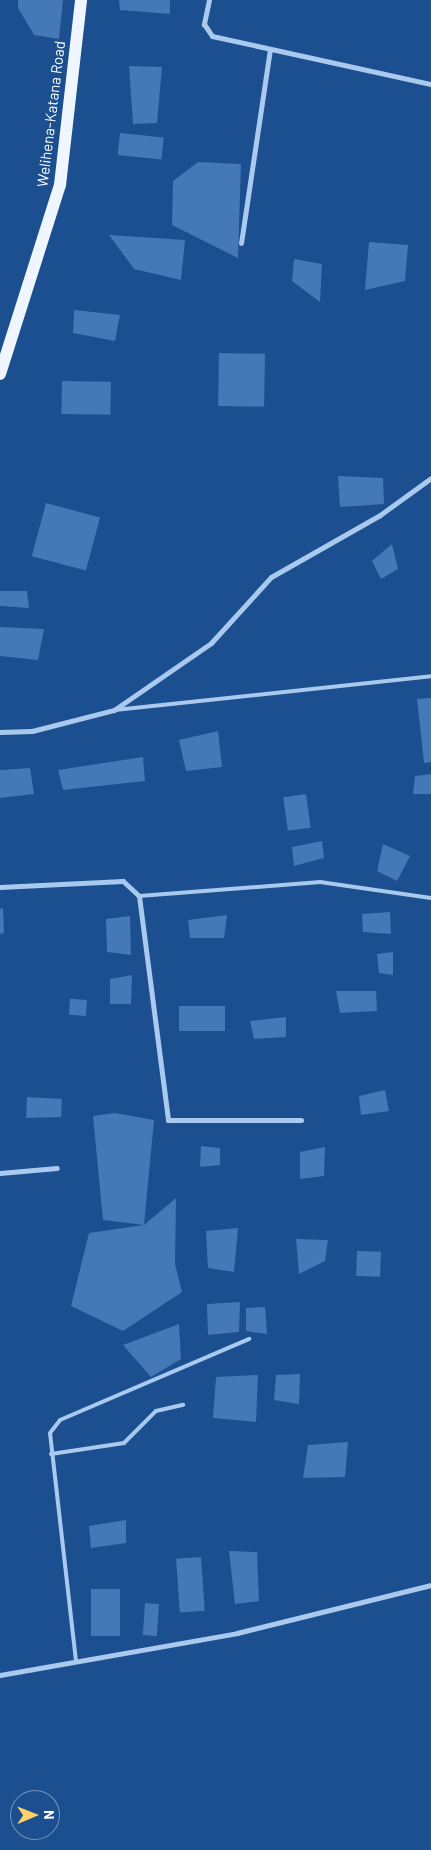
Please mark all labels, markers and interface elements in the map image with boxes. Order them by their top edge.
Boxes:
street label: Welihena-Katana Road [33,40,69,188]
north arrow [10,1790,60,1840]
text: N [41,1810,58,1820]

